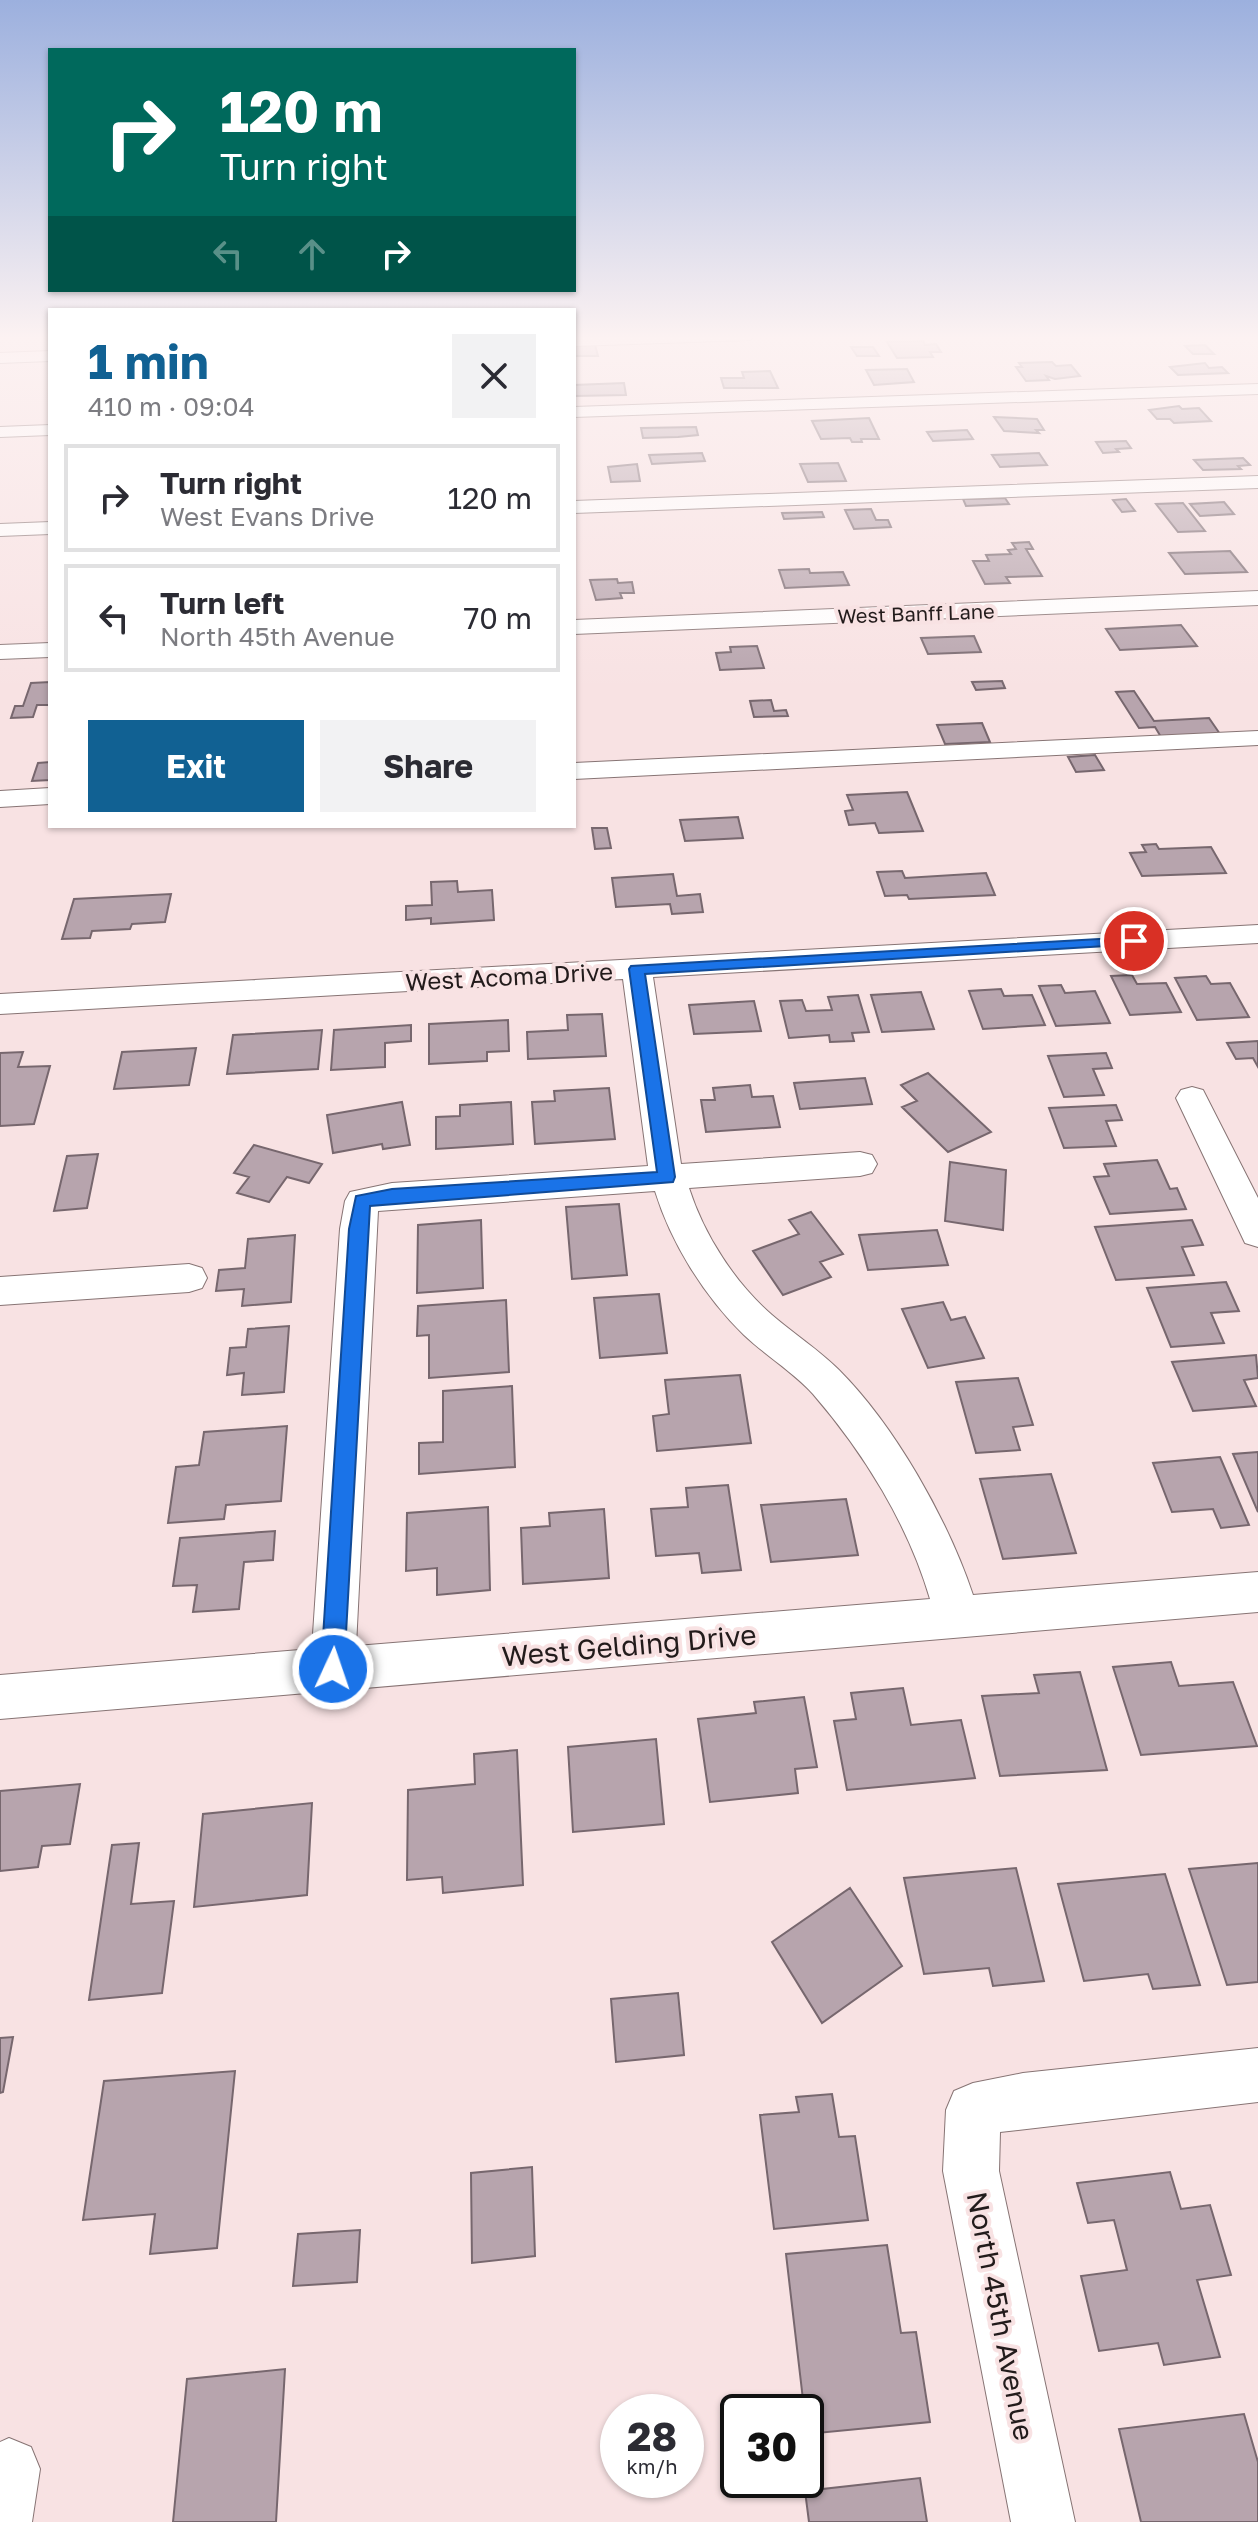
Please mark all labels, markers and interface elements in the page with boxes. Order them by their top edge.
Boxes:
text: 120 m [220,77,382,144]
icon: right [88,80,192,184]
text: Turn right [220,145,388,188]
icon: left [206,232,250,276]
icon: ahead [290,232,334,276]
icon: right [374,232,418,276]
text: 1 min [88,332,209,390]
button: close [452,334,536,418]
text: 410 m · 09:04 [88,391,255,422]
text: Turn right [160,465,302,501]
icon: right [92,476,136,520]
text: 120 m [447,480,532,516]
text: West Evans Drive [160,501,374,532]
text: Turn left [160,585,285,621]
icon: left [92,596,136,640]
street label: West Banff Lane [837,598,995,628]
text: 70 m [463,600,532,636]
text: North 45th Avenue [160,621,395,652]
button: Exit [88,720,304,812]
button: Share [320,720,536,812]
pin [1100,907,1168,975]
icon: arrive [1112,919,1156,963]
street label: West Acoma Drive [404,956,614,996]
street label: West Gelding Drive [500,1617,758,1673]
position arrow [291,1627,375,1711]
street label: North 45th Avenue [961,2189,1041,2443]
speed limit sign: 30 [720,2394,824,2498]
text: 28 [627,2412,677,2460]
text: km/h [627,2454,677,2478]

